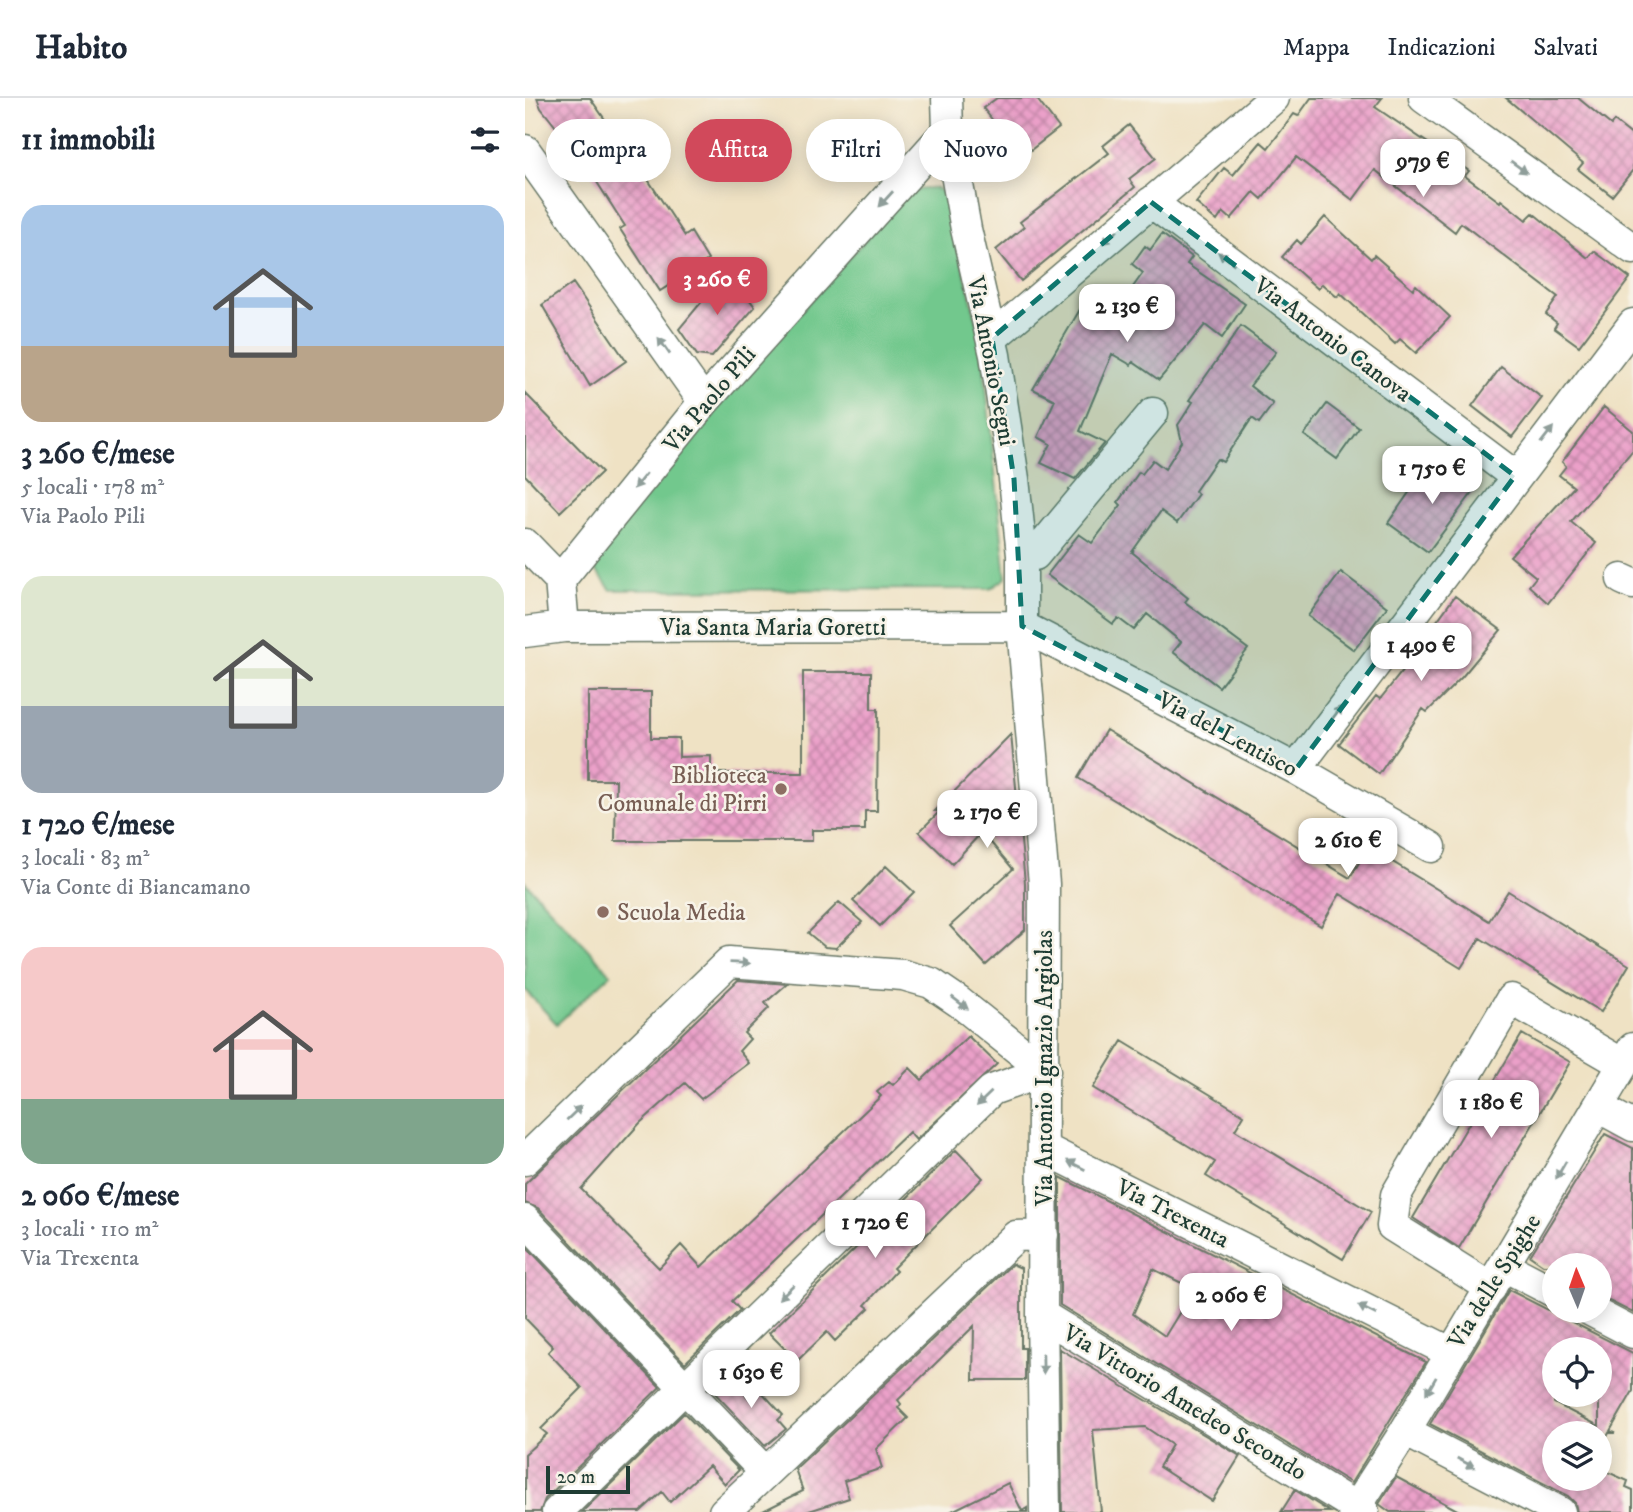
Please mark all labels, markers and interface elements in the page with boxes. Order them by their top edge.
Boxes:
text: Habito [35,28,127,69]
text: Mappa [1283,33,1350,63]
text: Indicazioni [1388,33,1496,63]
text: Salvati [1534,33,1598,63]
chip: Compra [546,119,671,182]
chip: Affitta [685,119,792,182]
chip: Filtri [806,119,905,182]
chip: Nuovo [919,119,1032,182]
icon: filters [466,121,504,159]
text: 11 immobili [21,122,155,159]
pin: 979 € [1374,140,1472,199]
text: 979 € [1396,147,1450,176]
one-way arrow [1510,160,1528,174]
one-way arrow [878,190,894,208]
one-way arrow [1102,229,1119,244]
icon: home [200,250,326,376]
one-way arrow [1217,250,1235,265]
pin: 3 260 € [652,258,782,317]
text: 3 260 € [683,265,751,294]
street label: Via Antonio Canova [1247,270,1418,409]
street label: Via Antonio Segni [960,273,1022,449]
pin: 2 130 € [1062,285,1192,344]
text: 2 130 € [1095,292,1159,321]
one-way arrow [657,337,671,355]
street label: Via Paolo Pili [656,340,763,460]
one-way arrow [1540,426,1555,444]
text: 3 260 €/mese [21,436,175,473]
pin: 1 750 € [1367,446,1497,506]
text: 1 750 € [1398,454,1466,483]
text: 5 locali · 178 m² [21,473,164,502]
one-way arrow [633,473,648,490]
text: Via Paolo Pili [21,502,145,531]
street label: Via Santa Maria Goretti [659,613,886,643]
icon: home [200,621,326,747]
pin: 1 490 € [1356,624,1486,683]
text: 1 490 € [1387,631,1455,660]
street label: Via del Lentisco [1151,685,1303,784]
one-way arrow [1329,705,1343,723]
place label: Biblioteca Comunale di Pirri [597,761,768,819]
marker: Biblioteca Comunale di Pirri [773,781,789,797]
pin: 2 170 € [922,790,1052,850]
text: 2 170 € [953,798,1021,827]
text: 1 720 €/mese [21,807,175,844]
pin: 2 610 € [1283,818,1413,878]
text: 2 610 € [1314,826,1382,855]
text: 3 locali · 83 m² [21,844,150,873]
text: Via Conte di Biancamano [21,873,250,902]
place label: Scuola Media [617,898,746,928]
marker: Scuola Media [595,904,611,920]
street label: Via Antonio Ignazio Argiolas [1030,930,1060,1207]
one-way arrow [729,957,751,968]
icon: home [200,992,326,1118]
one-way arrow [951,996,969,1010]
pin: 1 180 € [1426,1080,1556,1140]
text: 1 180 € [1459,1088,1523,1117]
one-way arrow [975,1091,992,1108]
one-way arrow [565,1105,582,1121]
one-way arrow [1066,1159,1086,1170]
one-way arrow [1555,1161,1567,1180]
street label: Via Trexenta [1110,1172,1235,1256]
text: 2 060 €/mese [21,1178,180,1215]
pin: 1 720 € [810,1200,940,1260]
text: 1 720 € [841,1208,909,1237]
street label: Via delle Spighe [1441,1209,1548,1355]
text: 3 locali · 110 m² [21,1215,159,1244]
text: Via Trexenta [21,1244,139,1273]
north arrow [1542,1253,1612,1323]
map controls [1542,1253,1612,1491]
pin: 2 060 € [1166,1274,1296,1333]
text: 2 060 € [1195,1281,1267,1310]
one-way arrow [777,1284,794,1301]
one-way arrow [1357,1305,1377,1316]
street label: Via Vittorio Amedeo Secondo [1056,1318,1312,1488]
button: locate [1542,1337,1612,1407]
pin: 1 630 € [686,1350,816,1410]
one-way arrow [1037,1354,1049,1376]
text: 1 630 € [719,1358,783,1387]
one-way arrow [1425,1376,1437,1396]
button: layers [1542,1421,1612,1491]
one-way arrow [1456,1456,1476,1468]
scale bar [546,1463,630,1495]
text: 20 m [557,1466,595,1489]

